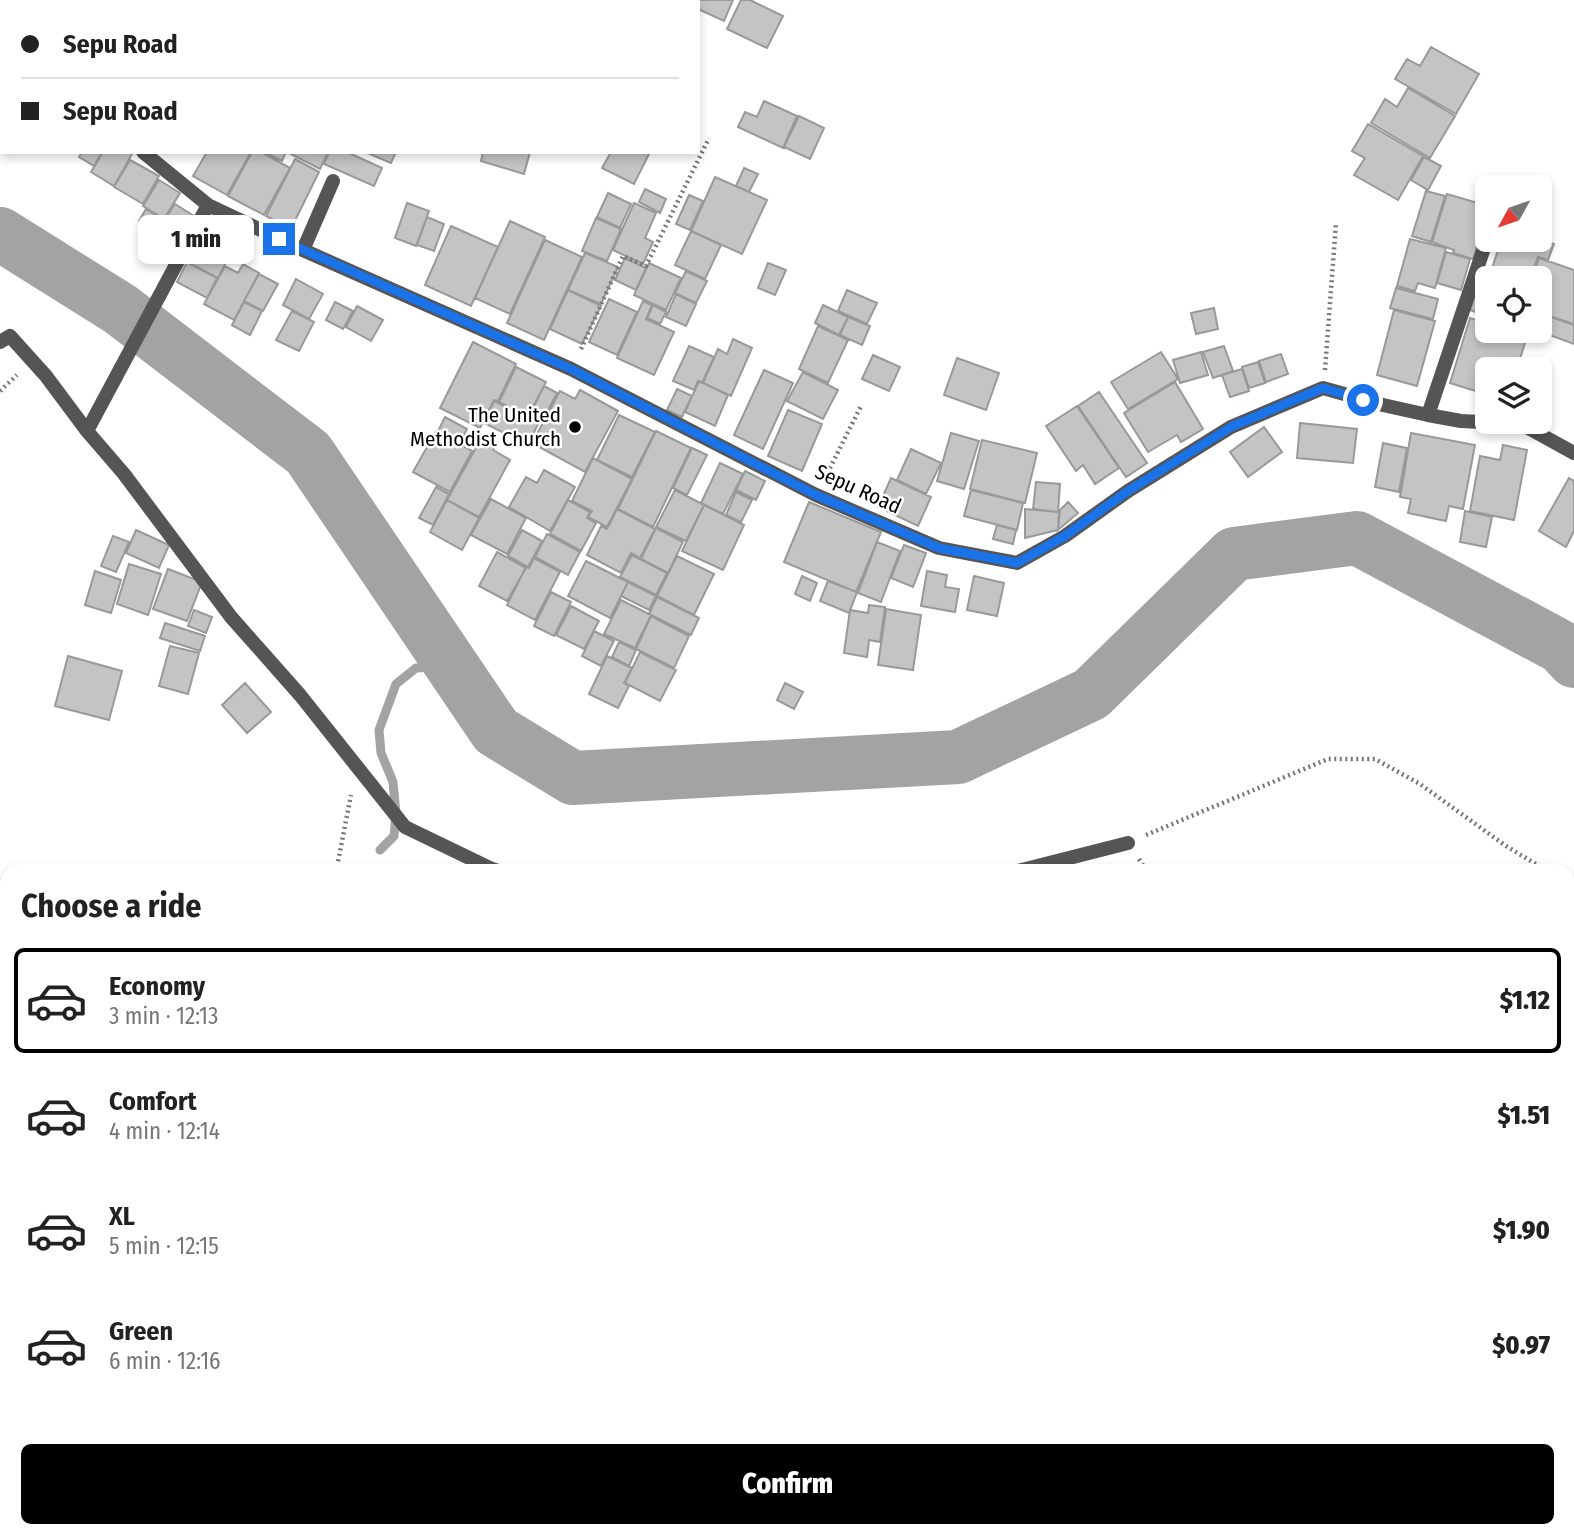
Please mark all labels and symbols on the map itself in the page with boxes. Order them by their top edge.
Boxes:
north arrow [1475,175,1552,252]
callout: 1 min [139,215,254,264]
route end [263,223,295,255]
route start [1347,384,1379,416]
place label: The United Methodist Church [410,402,561,452]
marker: The United Methodist Church [567,419,583,435]
street label: Sepu Road [811,459,905,519]

